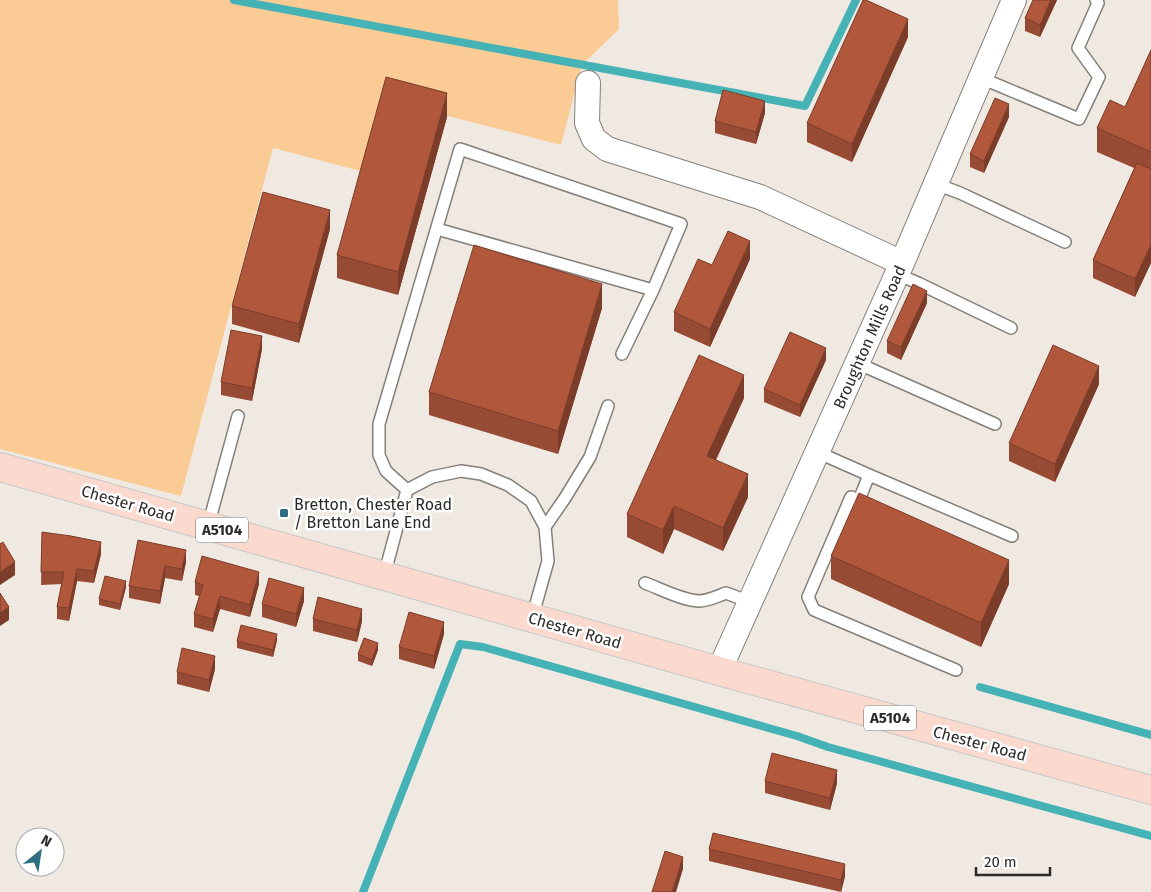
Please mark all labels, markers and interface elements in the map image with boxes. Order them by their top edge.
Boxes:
street label: Broughton Mills Road [829,262,910,412]
street label: Chester Road [79,481,177,526]
place label: Bretton, Chester Road / Bretton Lane End [294,495,452,532]
marker: Bretton, Chester Road / Bretton Lane End [278,507,290,519]
road number: A5104 [196,518,248,542]
street label: Chester Road [526,608,624,653]
road number: A5104 [864,706,916,730]
street label: Chester Road [931,722,1029,765]
north arrow [15,827,65,877]
text: N [38,831,55,851]
scale bar [976,844,1050,876]
text: 20 m [984,853,1017,871]

